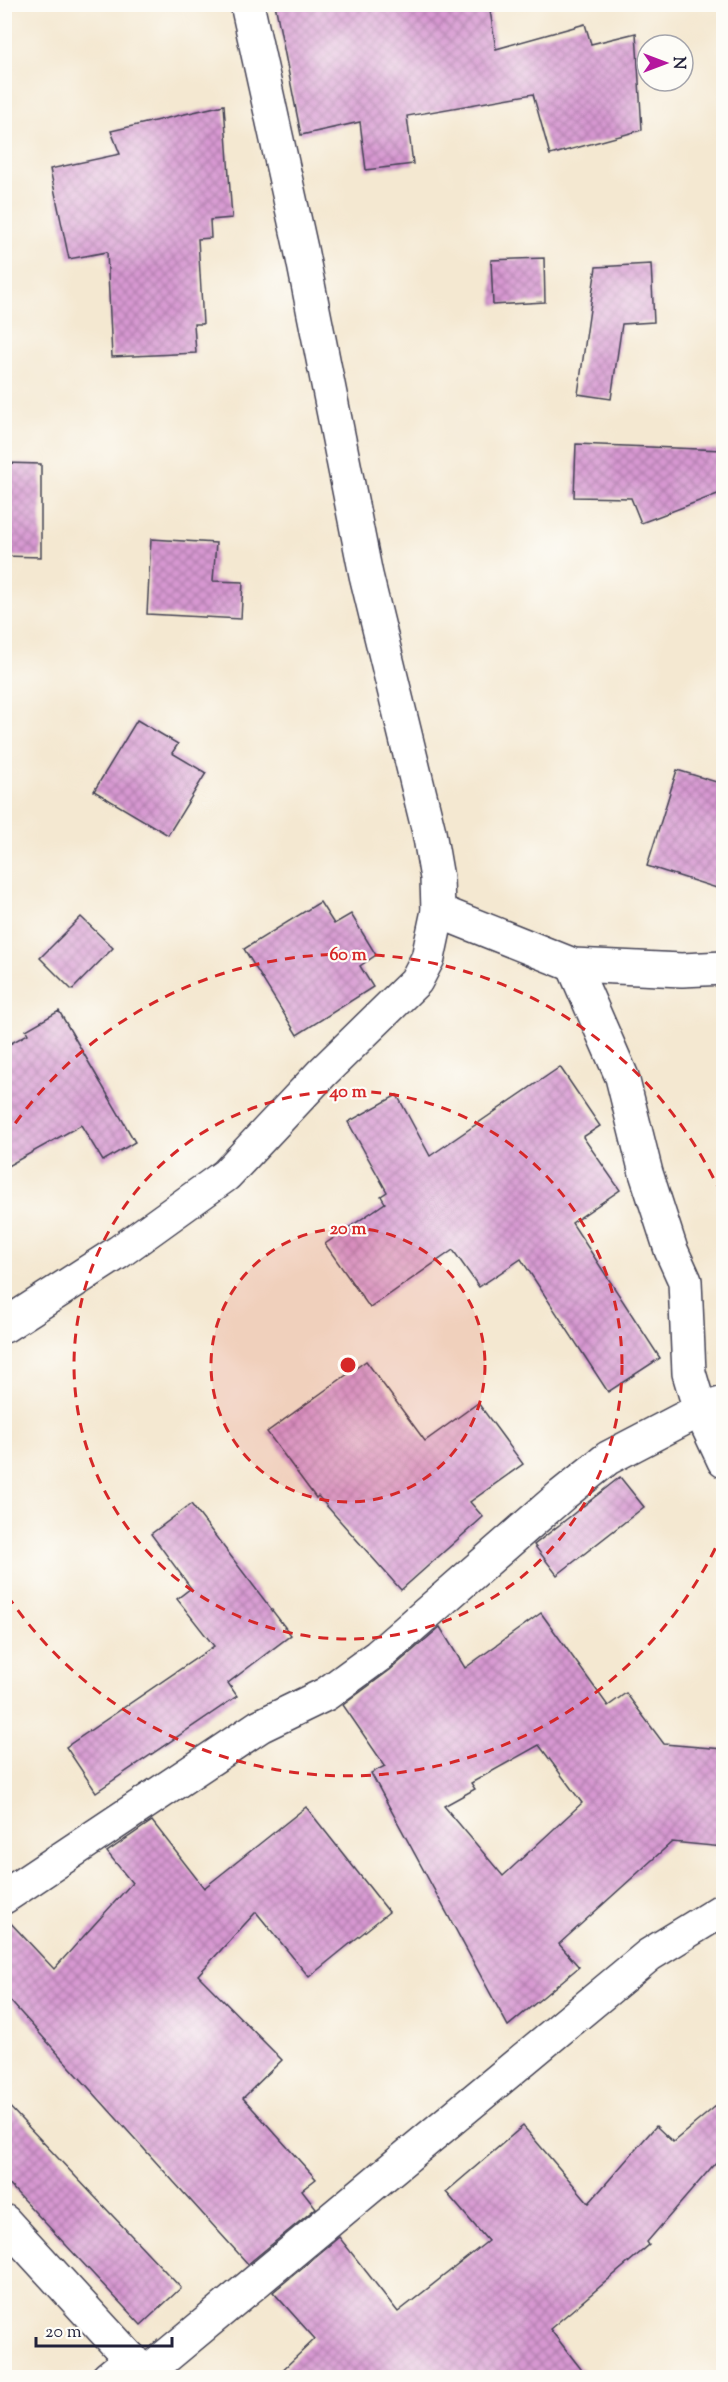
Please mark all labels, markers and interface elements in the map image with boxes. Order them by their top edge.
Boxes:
north arrow [635,33,695,93]
text: N [666,57,689,70]
text: 60 m [329,943,367,969]
text: 40 m [328,1080,367,1106]
text: 20 m [330,1217,366,1243]
centre of rings [338,1355,358,1375]
scale bar [36,2310,172,2348]
text: 20 m [45,2320,82,2346]

